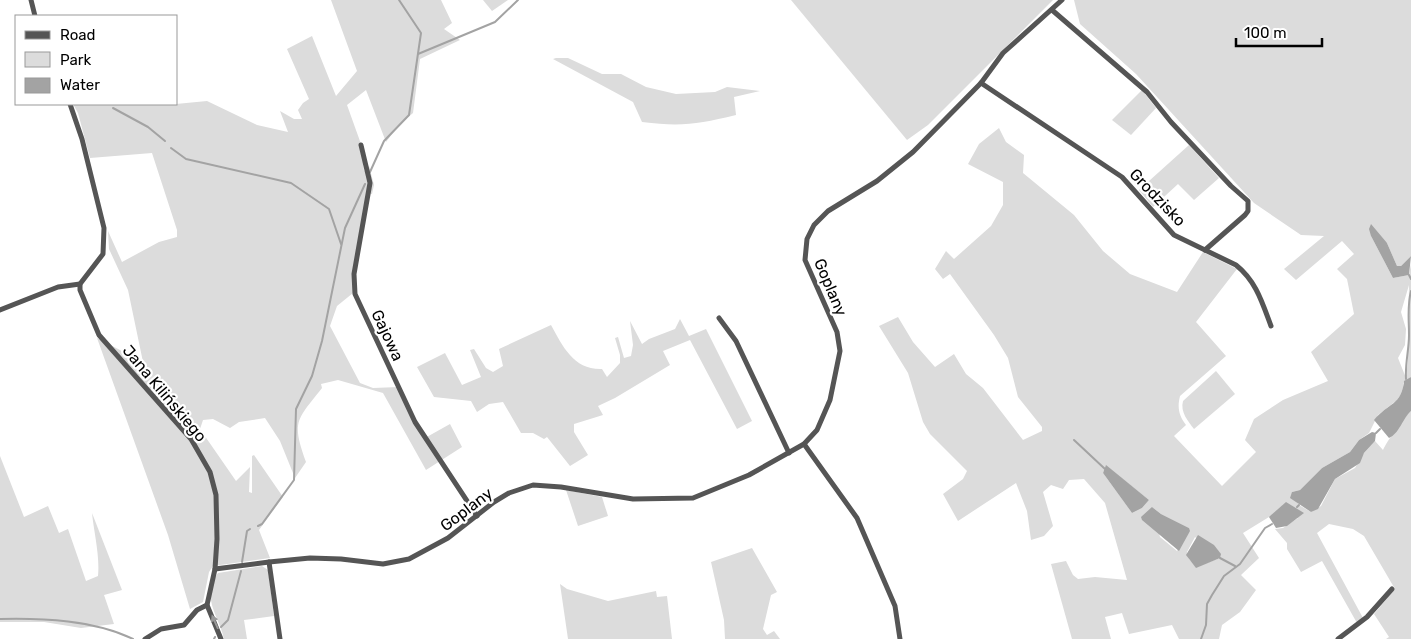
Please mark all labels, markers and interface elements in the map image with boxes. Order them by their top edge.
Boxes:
legend [15,15,178,105]
scale bar [1236,15,1322,47]
text: 100 m [1244,24,1286,42]
text: Road [60,26,96,44]
text: Park [60,51,91,69]
text: Water [60,76,100,94]
street label: Grodzisko [1126,165,1190,230]
street label: Goplany [810,256,851,319]
street label: Gajowa [367,307,408,364]
street label: Jana Kilińskiego [119,341,211,446]
street label: Goplany [436,483,496,535]
one-way arrow [210,615,218,629]

